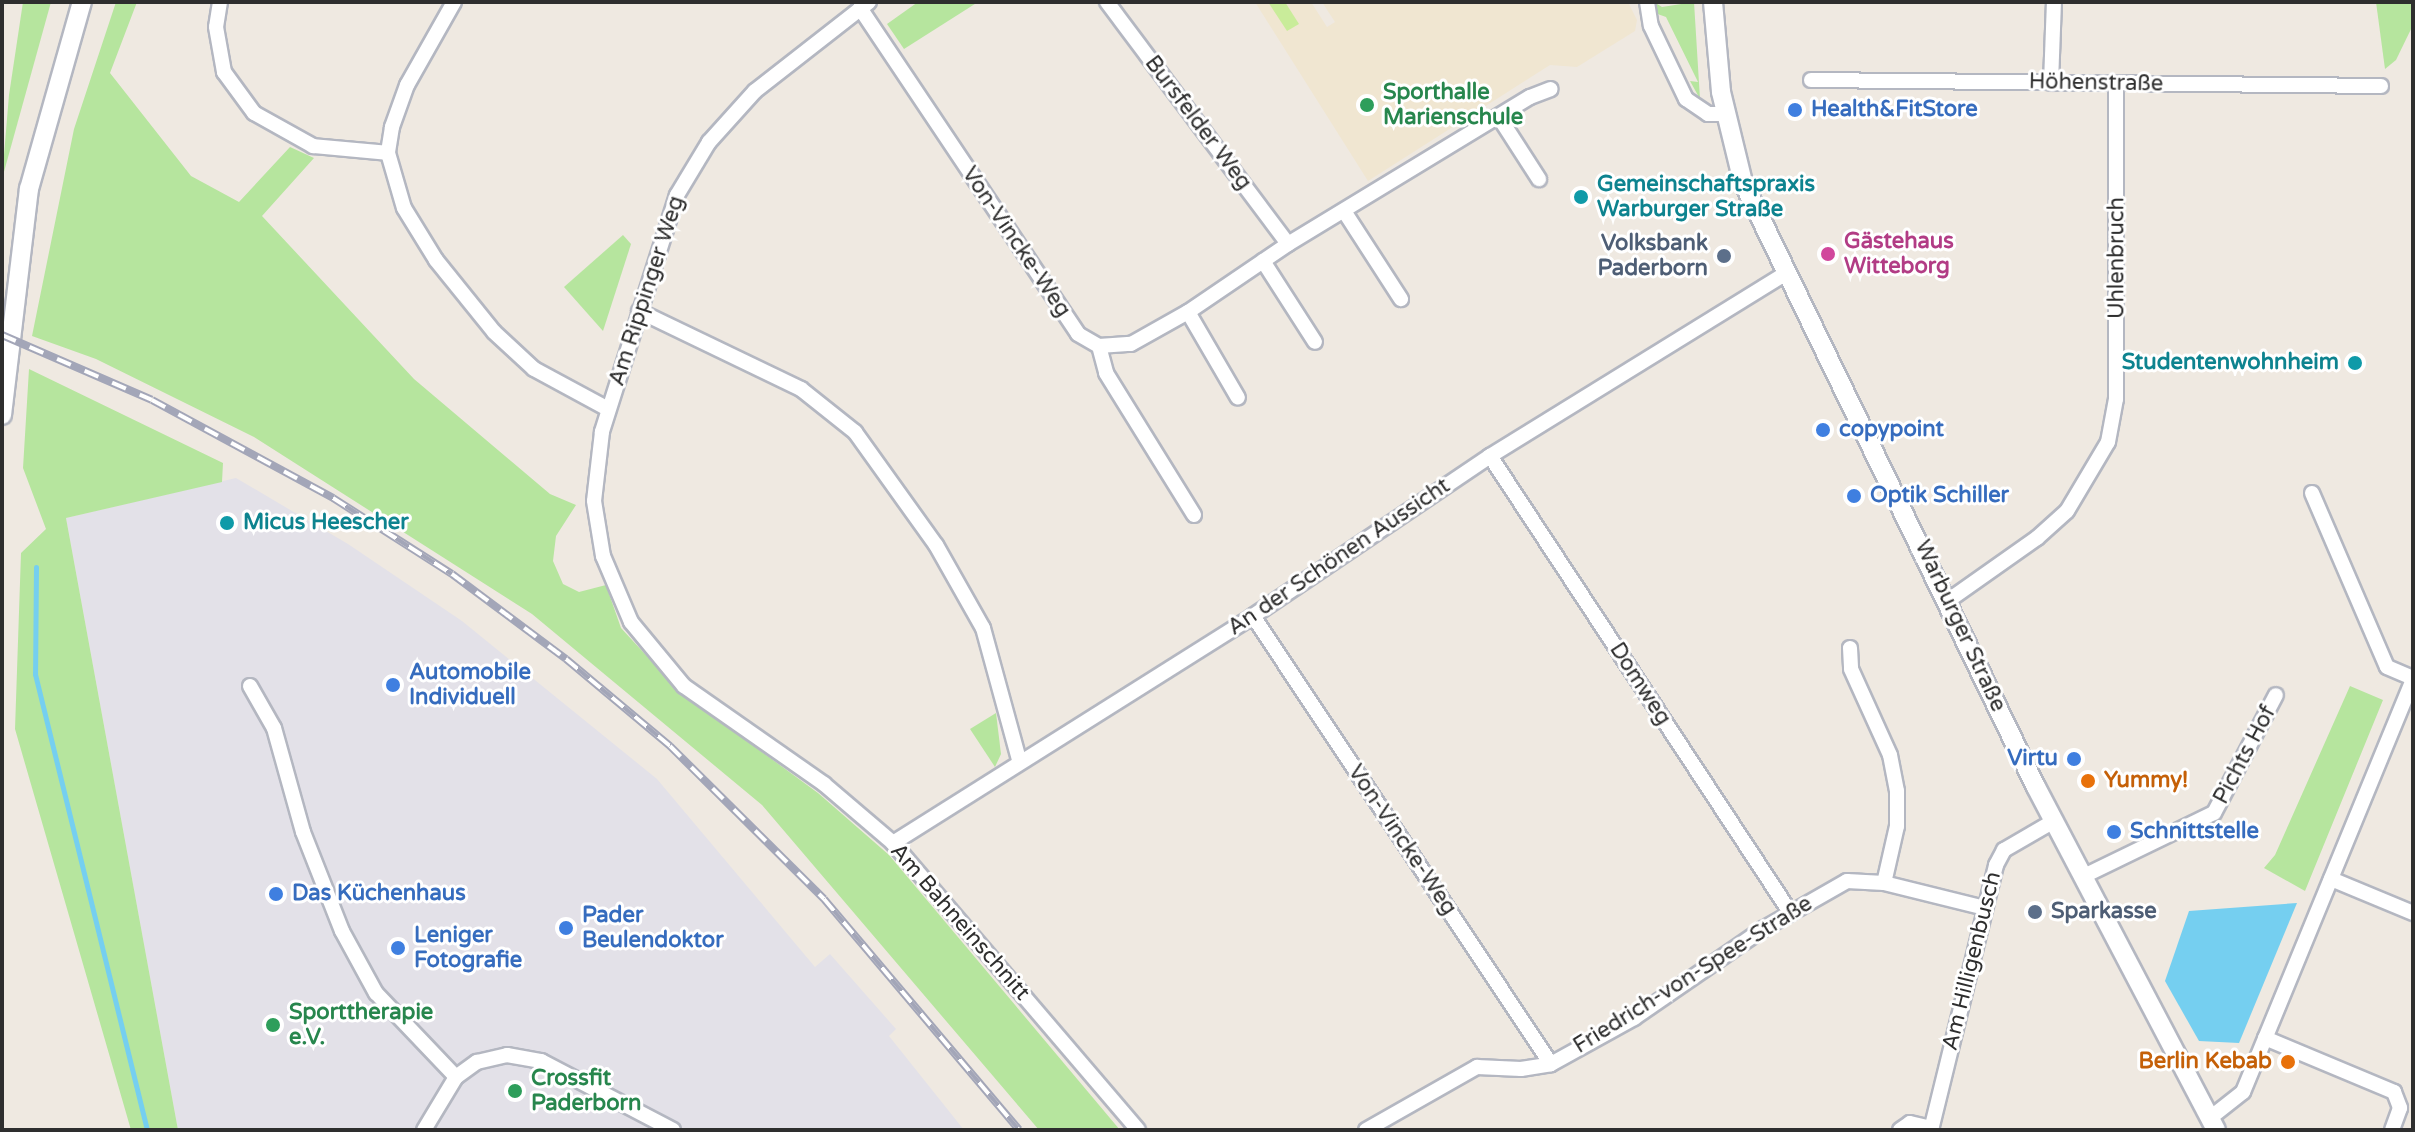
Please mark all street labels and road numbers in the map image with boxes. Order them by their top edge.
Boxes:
street label: Bursfelder Weg [1139,51,1257,195]
street label: Höhenstraße [2029,69,2163,97]
street label: Von-Vincke-Weg [956,162,1076,322]
street label: Am Rippinger Weg [604,193,690,389]
street label: Uhlenbruch [2104,197,2130,319]
street label: An der Schönen Aussicht [1223,473,1455,641]
street label: Warburger Straße [1909,536,2011,716]
street label: Domweg [1604,638,1676,730]
street label: Pichts Hof [2208,701,2282,809]
street label: Von-Vincke-Weg [1342,760,1462,920]
street label: Am Bahneinschnitt [885,838,1035,1006]
street label: Am Hilligenbusch [1937,869,2007,1053]
street label: Friedrich-von-Spee-Straße [1569,891,1817,1059]

